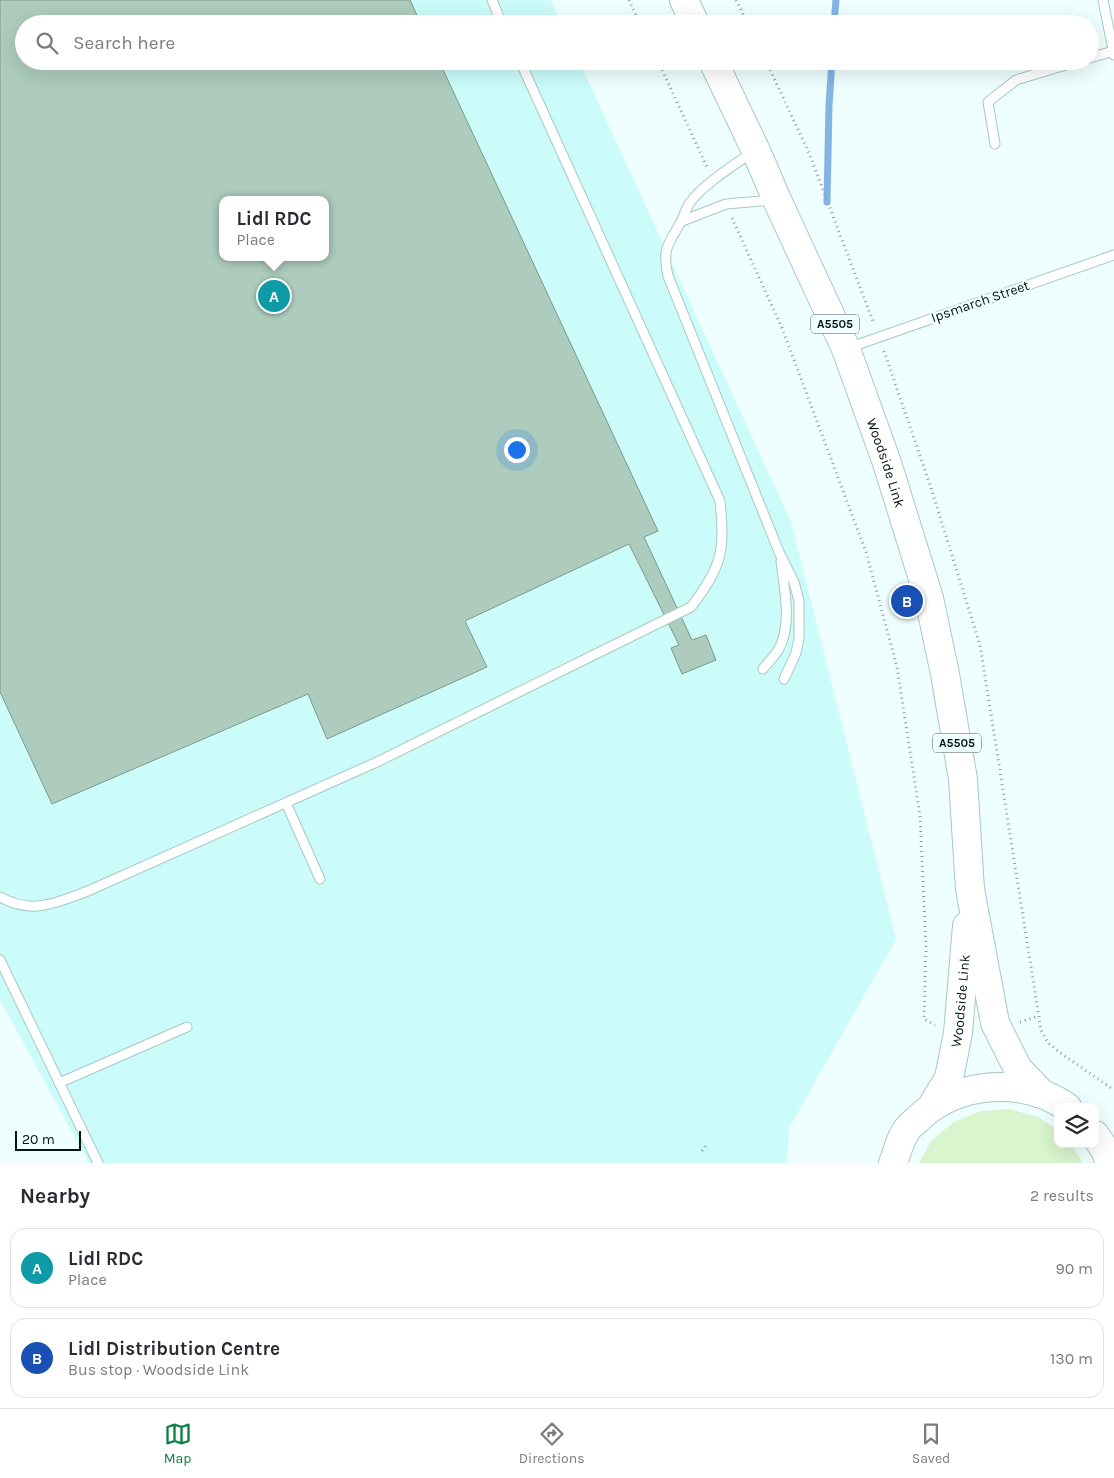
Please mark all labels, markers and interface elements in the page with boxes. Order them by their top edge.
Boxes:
search box [15,15,1099,70]
icon: search [33,29,61,57]
text: Search here [73,32,175,54]
popup [219,196,329,261]
text: Lidl RDC [236,208,312,230]
text: Place [236,230,275,249]
pin: A [258,277,290,315]
street label: Ipsmarch Street [929,277,1032,326]
road number: A5505 [811,314,859,334]
street label: Woodside Link [863,416,908,510]
your location [504,437,530,463]
pin: B [891,582,923,620]
road number: A5505 [933,734,981,752]
street label: Woodside Link [947,954,974,1049]
map controls [1054,1103,1099,1148]
button: layers [1054,1103,1099,1148]
scale bar [15,1128,81,1151]
text: 20 m [22,1131,55,1148]
text: Nearby [20,1184,90,1208]
text: 2 results [1030,1186,1094,1205]
text: Lidl RDC [68,1248,143,1270]
text: A [32,1259,42,1278]
text: 90 m [1055,1259,1093,1278]
text: Place [68,1270,107,1289]
text: Lidl Distribution Centre [68,1338,280,1360]
text: B [32,1349,42,1368]
text: 130 m [1050,1349,1093,1368]
text: Bus stop · Woodside Link [68,1360,249,1379]
tab: Map [164,1420,192,1467]
tab: Directions [519,1420,585,1467]
tab: Saved [912,1420,950,1467]

